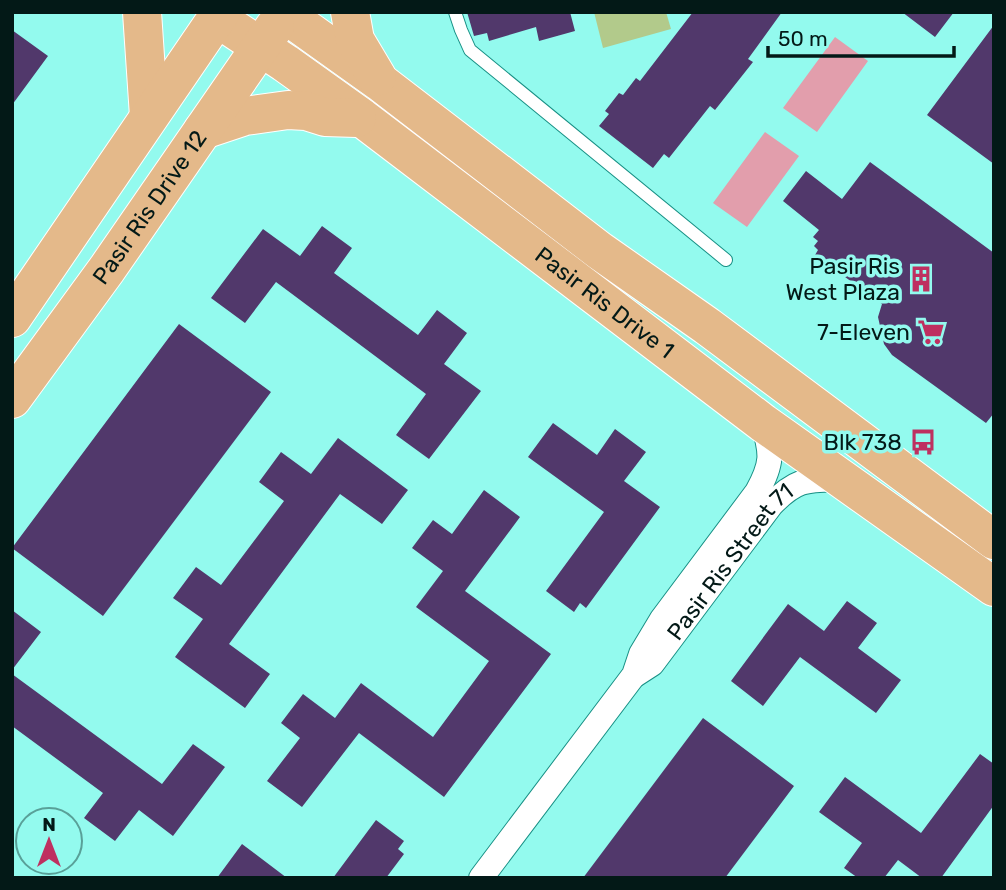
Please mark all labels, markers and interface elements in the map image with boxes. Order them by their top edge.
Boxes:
scale bar [768,14,954,58]
text: 50 m [778,26,828,51]
street label: Pasir Ris Drive 12 [87,125,213,290]
street label: Pasir Ris Drive 1 [530,241,680,364]
place label: Pasir Ris West Plaza [785,252,900,306]
building icon: Pasir Ris West Plaza [906,264,936,294]
supermarket icon: 7-Eleven [916,317,946,347]
place label: 7-Eleven [817,318,910,346]
bus stop icon: Blk 738 [908,427,938,457]
place label: Blk 738 [824,428,902,456]
street label: Pasir Ris Street 71 [661,477,799,645]
north arrow [14,806,84,876]
text: N [42,813,56,836]

